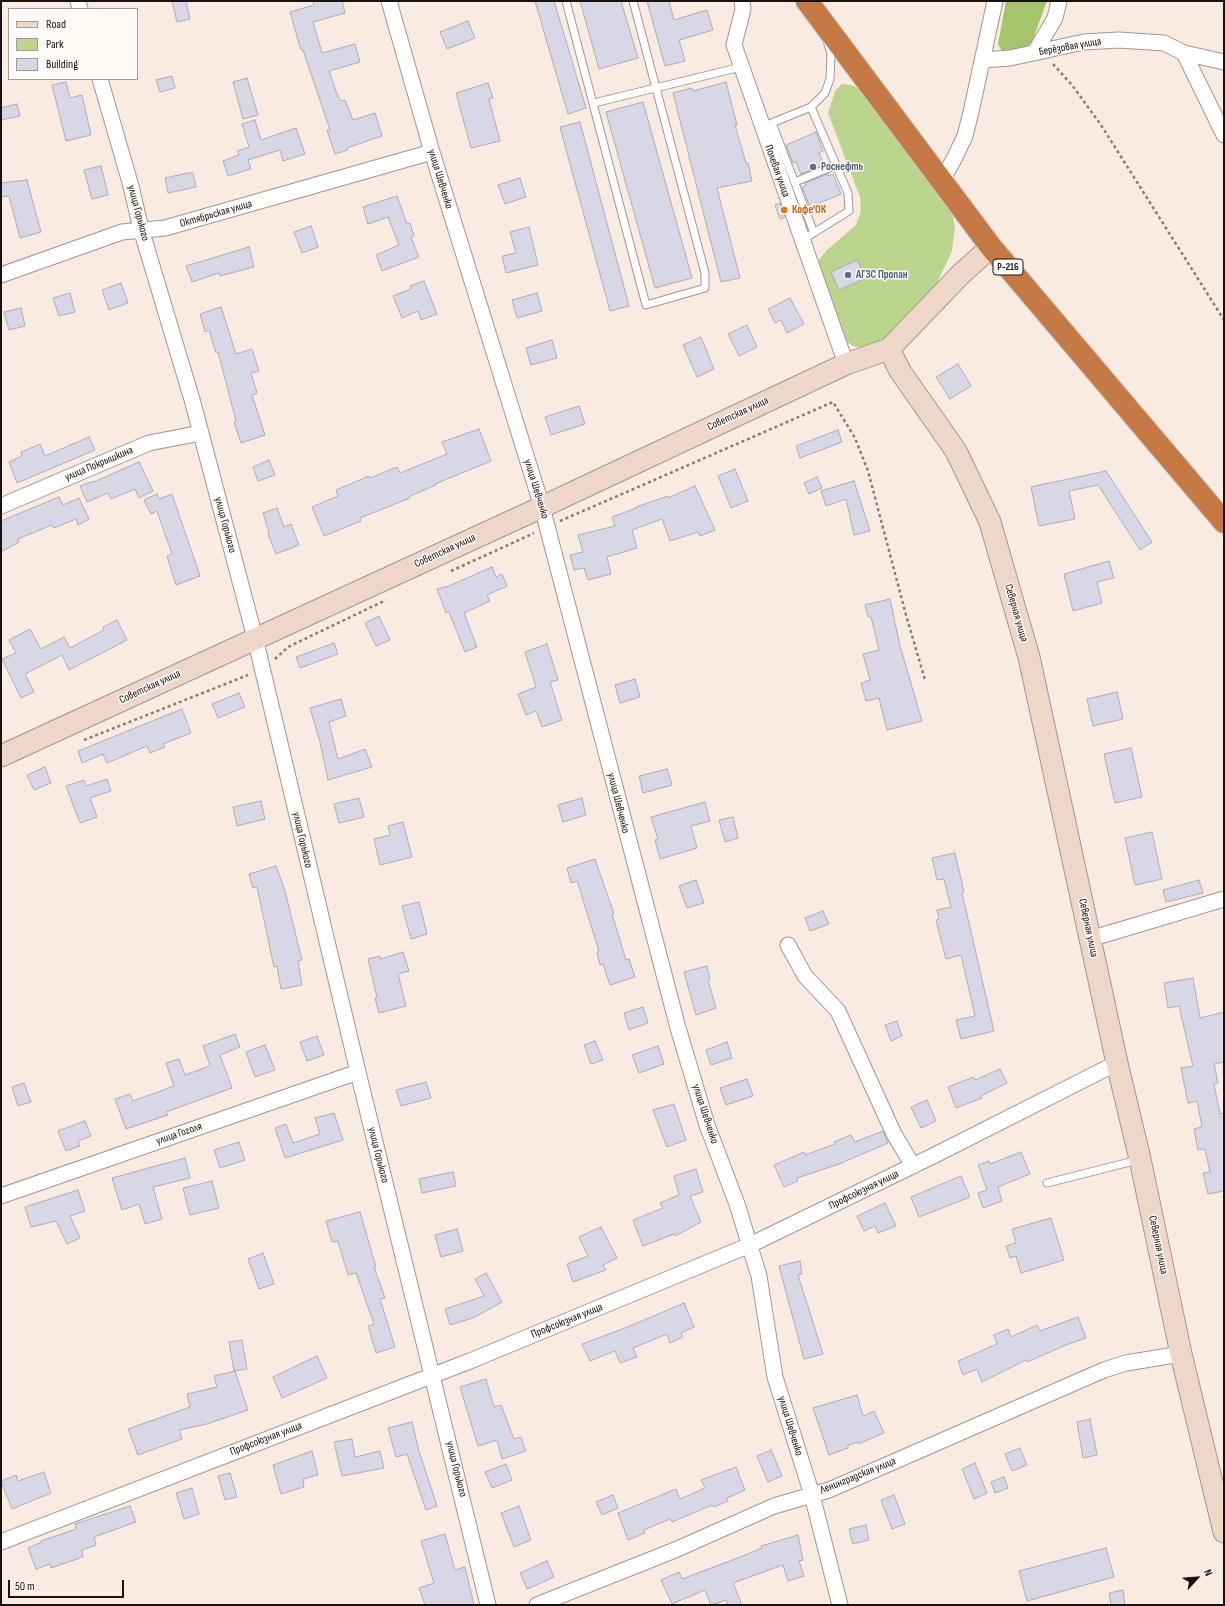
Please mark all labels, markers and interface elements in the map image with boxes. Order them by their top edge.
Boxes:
legend [8,8,138,80]
text: Road [46,17,66,32]
street label: Берёзовая улица [1038,35,1102,59]
text: Park [46,37,64,52]
text: Building [46,57,78,72]
street label: Полевая улица [761,143,793,199]
street label: улица Шевченко [425,148,455,210]
place label: Роснефть [821,160,863,174]
marker: Роснефть [808,162,818,172]
street label: улица Горького [124,184,152,242]
street label: Октябрьская улица [178,197,254,231]
place label: Кофе'ОК [792,203,826,217]
marker: Кофе'ОК [779,205,789,215]
road number: Р-216 [993,259,1023,275]
place label: АГЗС Пропан [856,268,908,282]
marker: АГЗС Пропан [843,270,853,280]
street label: Советская улица [705,394,771,434]
street label: улица Покрышкина [63,444,135,484]
street label: улица Шевченко [521,458,551,520]
street label: улица Горького [211,496,239,554]
street label: Советская улица [412,531,478,571]
street label: Северная улица [1001,583,1031,643]
street label: Советская улица [117,667,183,707]
street label: улица Шевченко [604,771,632,835]
street label: улица Горького [289,811,315,869]
street label: Северная улица [1075,897,1101,959]
street label: улица Шевченко [689,1083,721,1145]
street label: улица Гоголя [154,1120,204,1148]
street label: улица Горького [365,1126,391,1184]
street label: Профсоюзная улица [827,1167,901,1213]
street label: Северная улица [1145,1214,1171,1276]
street label: Профсоюзная улица [529,1301,605,1341]
street label: улица Шевченко [775,1395,805,1457]
street label: Профсоюзная улица [228,1419,304,1459]
street label: улица Горького [443,1440,469,1498]
street label: Ленинградская улица [818,1455,898,1497]
north arrow [1177,1558,1217,1598]
text: N [1201,1567,1215,1578]
scale bar [10,1572,126,1598]
text: 50 m [15,1579,35,1594]

